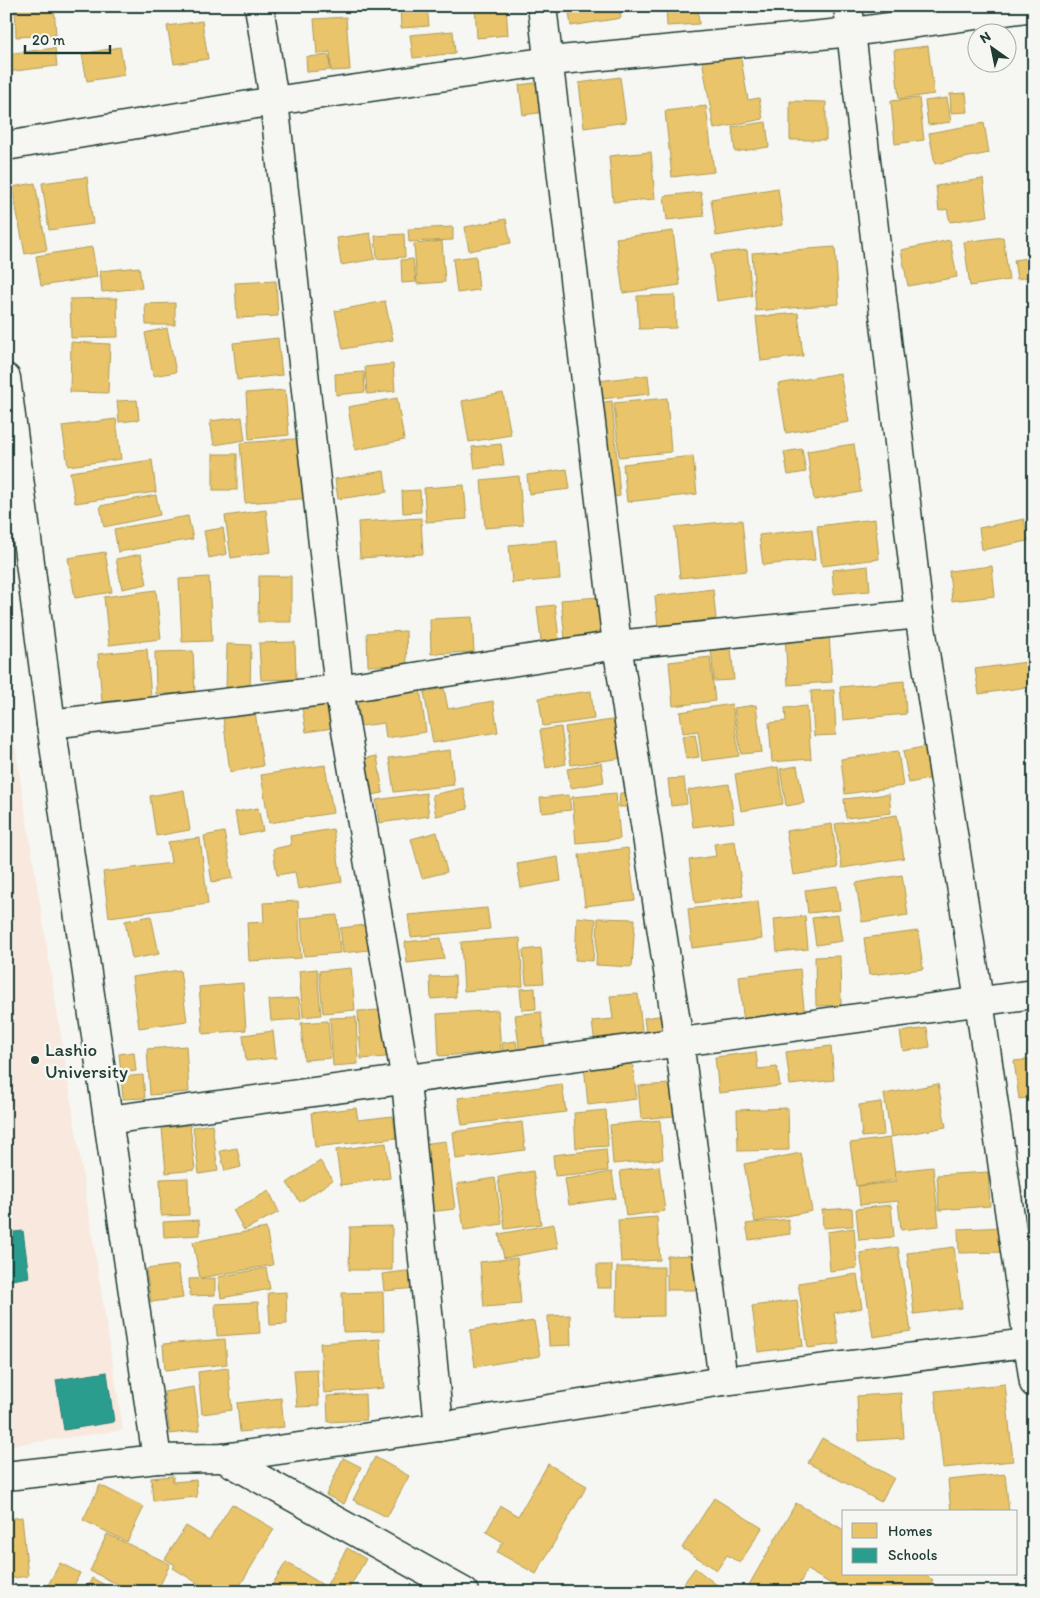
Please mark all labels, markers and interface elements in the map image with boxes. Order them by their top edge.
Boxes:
scale bar [25,22,110,54]
north arrow [968,22,1018,72]
text: N [977,28,994,47]
text: 20 m [32,31,66,49]
place label: Lashio University [45,1038,128,1083]
marker: Lashio University [29,1054,41,1066]
legend [842,1510,1018,1576]
text: Homes [888,1522,933,1540]
text: Schools [888,1546,938,1564]

